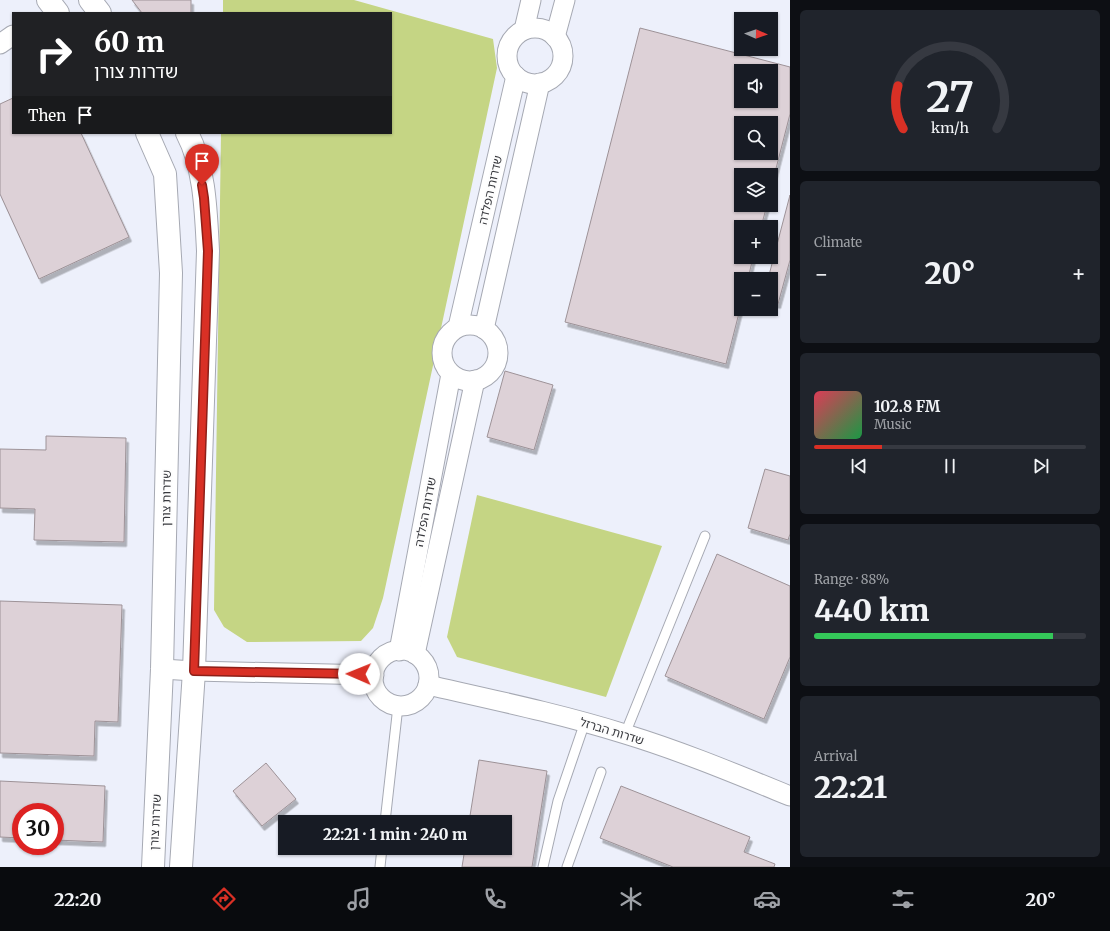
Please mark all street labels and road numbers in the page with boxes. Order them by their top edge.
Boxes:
street label: שדרות הפלדה [475,154,505,226]
street label: שדרות צורן [158,470,174,526]
street label: שדרות הפלדה [411,476,439,548]
street label: שדרות הברזל [578,714,646,748]
street label: שדרות צורן [146,794,164,850]

